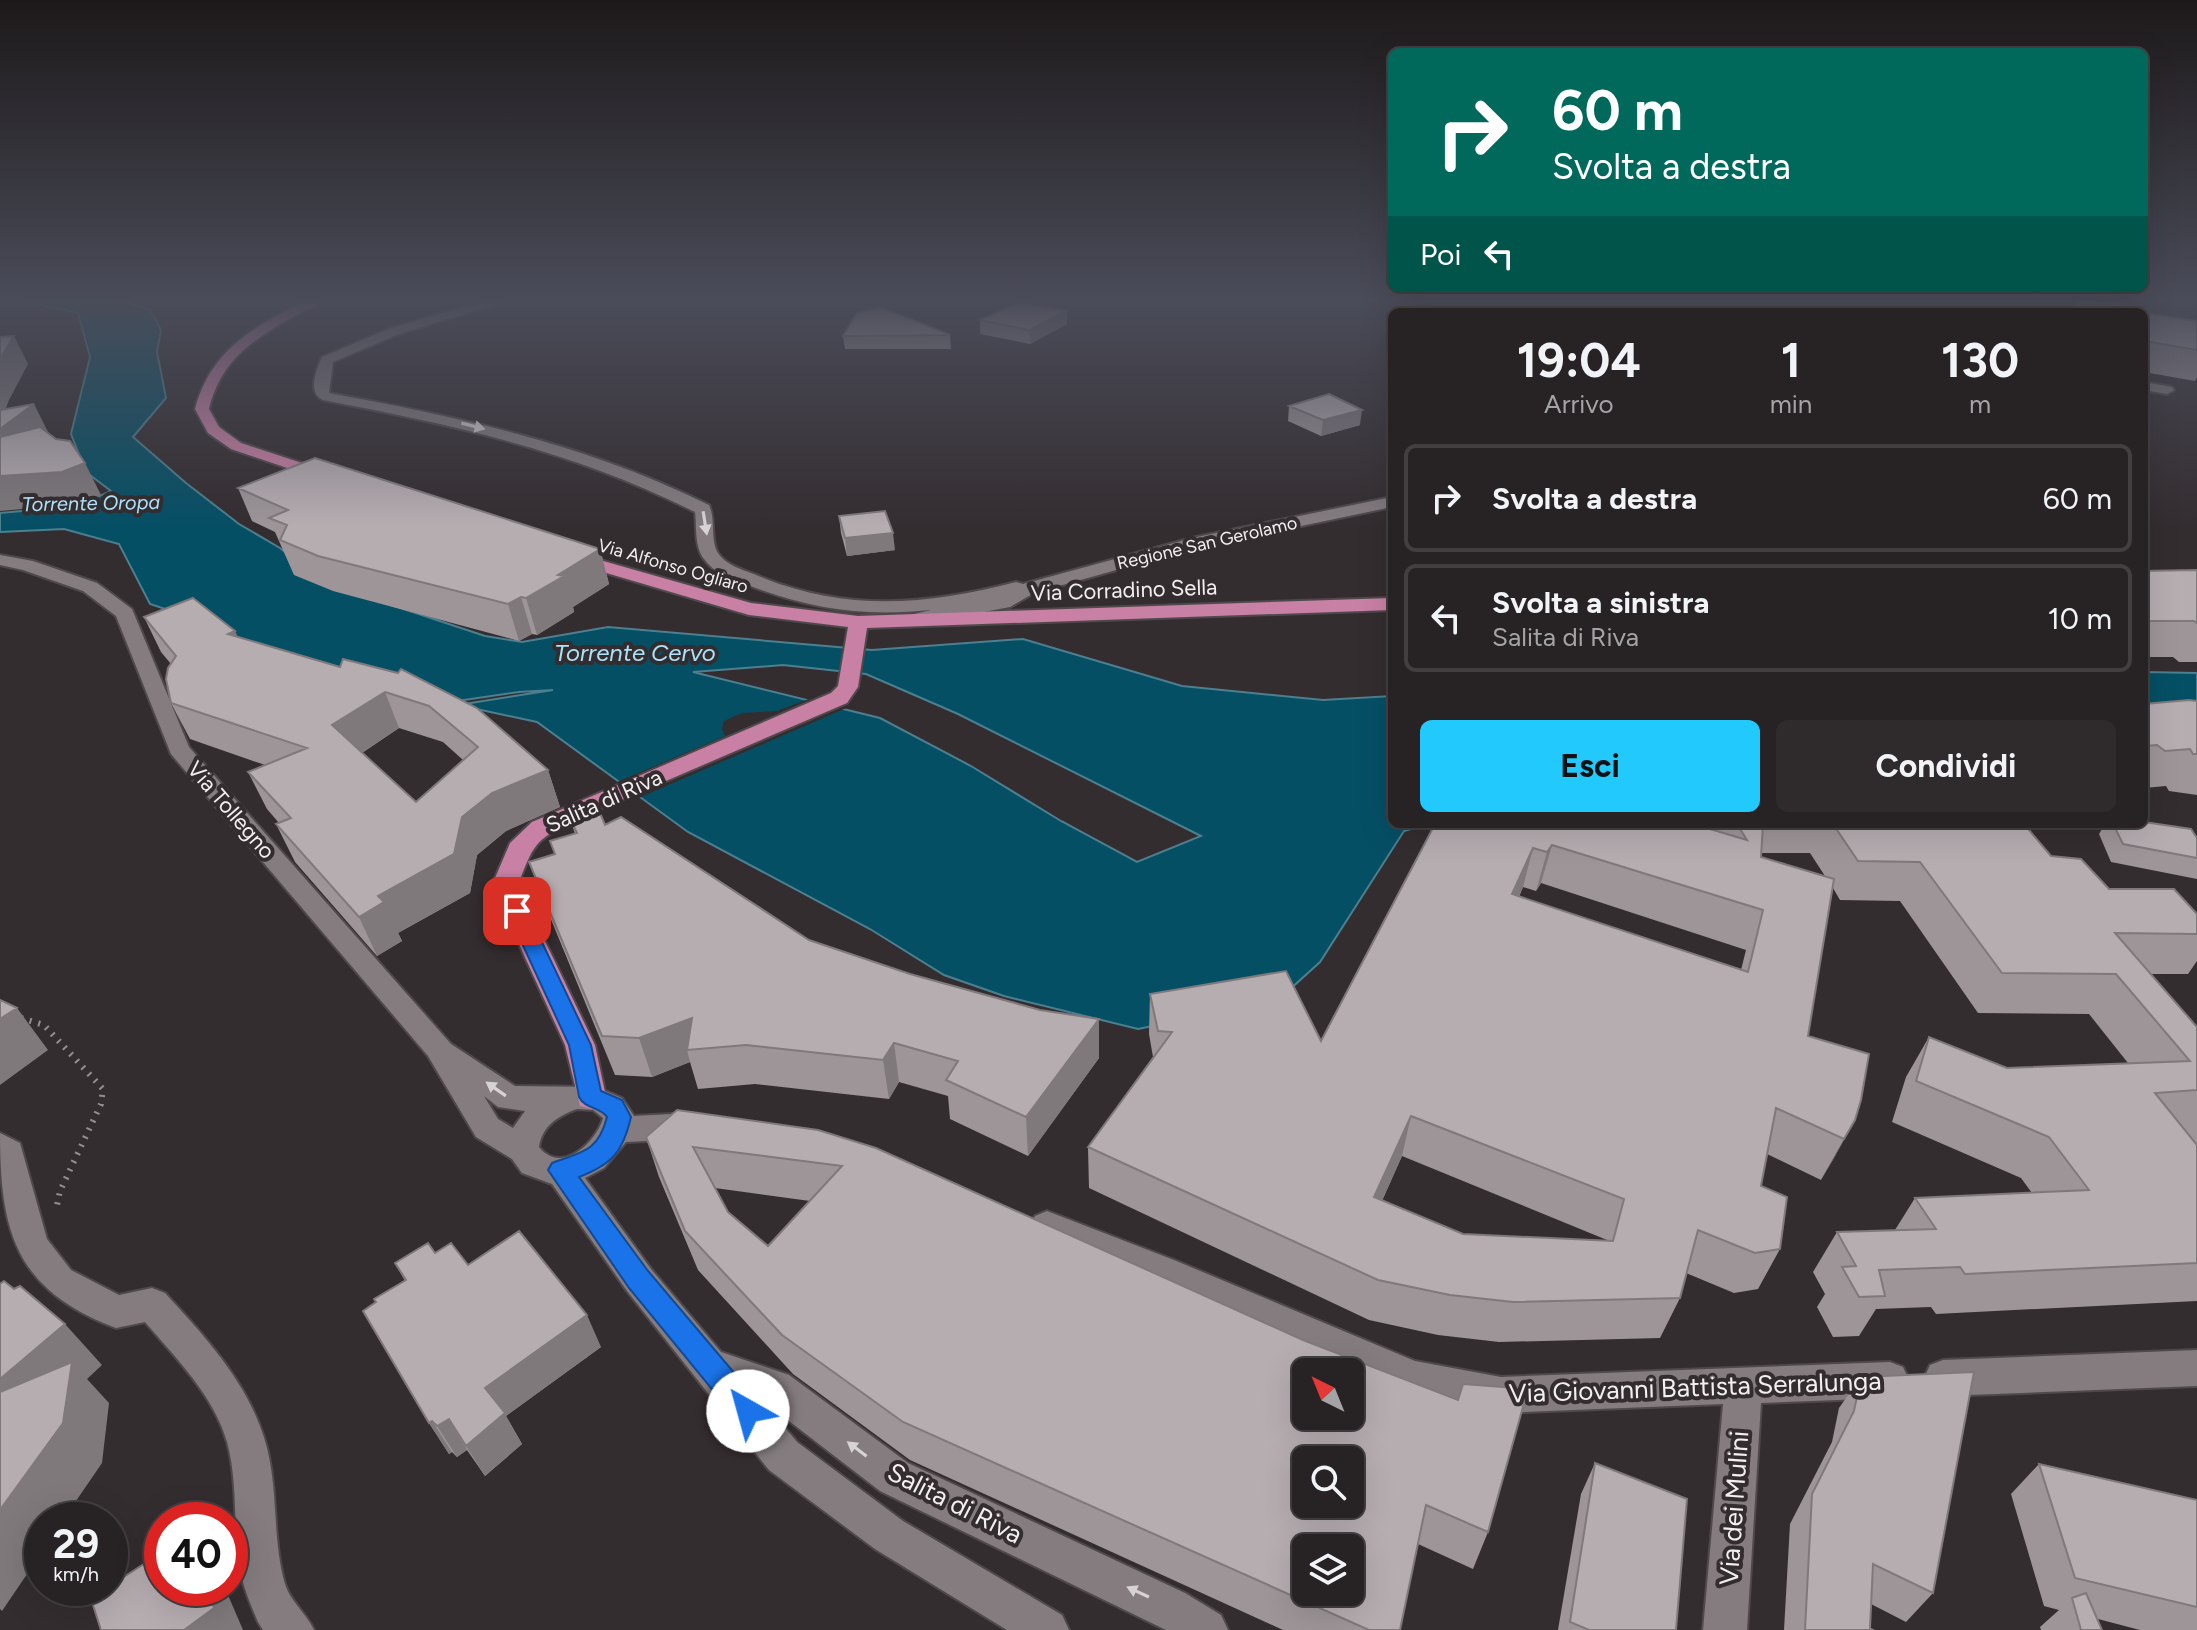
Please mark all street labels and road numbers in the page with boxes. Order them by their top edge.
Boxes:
street label: Regione San Gerolamo [1115,512,1299,574]
street label: Via Alfonso Ogliaro [595,534,751,598]
street label: Via Corradino Sella [1030,573,1218,607]
street label: Via Tollegno [181,756,281,864]
street label: Salita di Riva [542,763,666,839]
street label: Via Giovanni Battista Serralunga [1508,1365,1882,1409]
street label: Via dei Mulini [1713,1430,1755,1586]
street label: Salita di Riva [882,1455,1028,1551]

